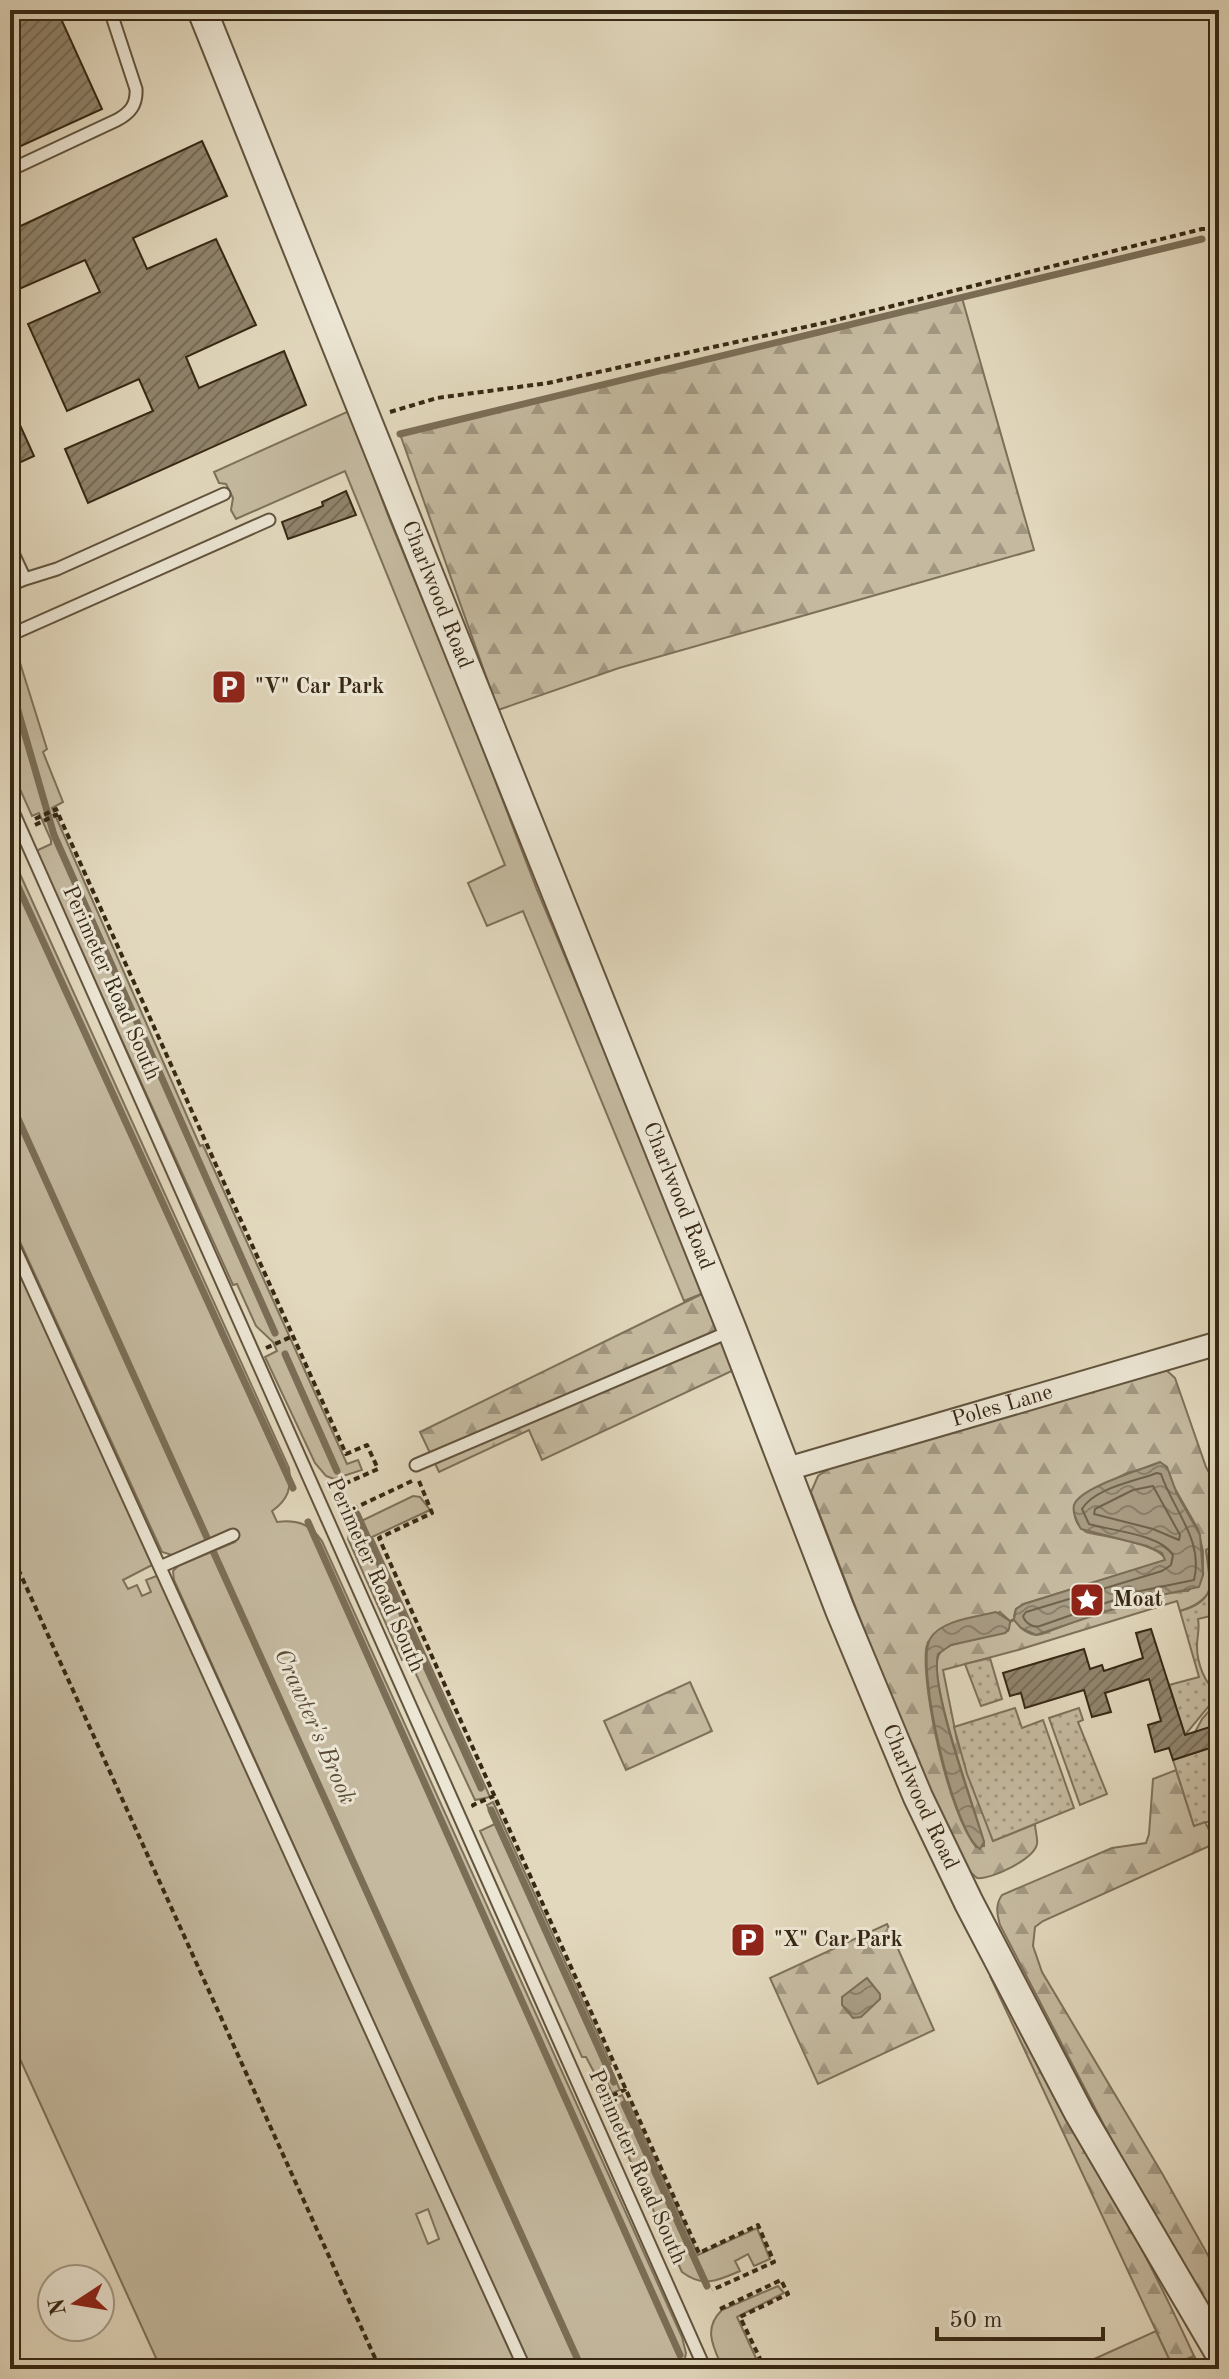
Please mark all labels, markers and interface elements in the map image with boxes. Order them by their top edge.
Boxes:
street label: Charlwood Road [397,518,476,672]
parking icon: "V" Car Park [210,668,248,706]
place label: "V" Car Park [255,676,384,698]
street label: Perimeter Road South [58,882,164,1084]
street label: Charlwood Road [639,1119,718,1273]
street label: Poles Lane [949,1381,1055,1431]
street label: Perimeter Road South [322,1474,428,1676]
place icon: Moat [1068,1581,1106,1619]
place label: Moat [1113,1589,1163,1611]
water label: Crawter's Brook [269,1646,359,1808]
street label: Charlwood Road [878,1721,962,1873]
parking icon: "X" Car Park [729,1921,767,1959]
place label: "X" Car Park [774,1929,903,1951]
street label: Perimeter Road South [584,2066,690,2268]
north arrow [36,2263,116,2343]
scale bar [937,2291,1103,2341]
text: N [46,2296,71,2317]
text: 50 m [949,2309,1003,2333]

